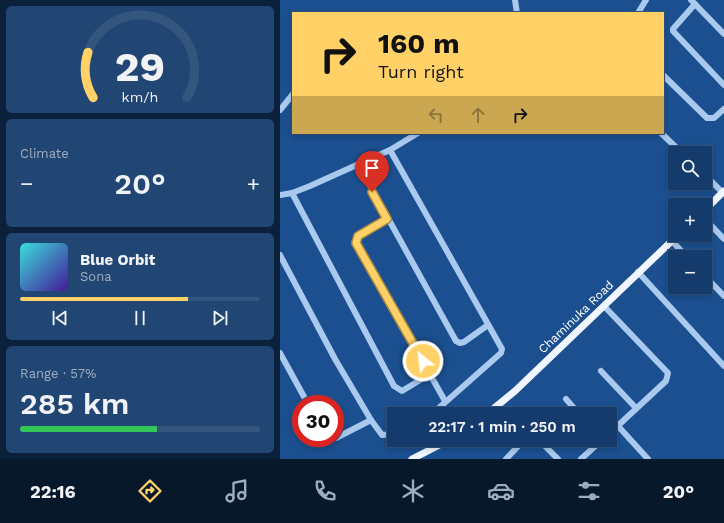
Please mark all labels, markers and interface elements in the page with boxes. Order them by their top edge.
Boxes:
text: 160 m [378,27,460,60]
icon: right [312,28,364,80]
text: 29 [115,41,165,90]
text: Turn right [378,61,464,82]
text: km/h [122,88,158,104]
icon: left [425,104,447,126]
icon: ahead [467,104,489,126]
icon: right [509,104,531,126]
text: Climate [20,146,69,161]
map controls [668,146,712,294]
button: search [668,146,712,190]
pin [355,151,389,192]
icon: arrive [361,157,383,179]
text: 20° [114,166,166,201]
text: − [20,171,33,196]
text: + [247,171,260,196]
button: + [668,198,712,242]
button: − [668,250,712,294]
text: Blue Orbit [80,251,155,269]
text: Sona [80,269,112,284]
street label: Chaminuka Road [536,278,616,356]
icon: previous [49,307,71,329]
icon: pause [129,307,151,329]
icon: next [209,307,231,329]
position arrow [402,340,444,382]
text: Range · 57% [20,366,96,381]
text: 285 km [20,386,129,421]
speed limit sign: 30 [292,395,344,447]
text: 22:17 · 1 min · 250 m [428,418,576,436]
icon: directions [136,477,164,505]
icon: music [223,477,251,505]
icon: phone [311,477,339,505]
icon: climate [399,477,427,505]
icon: car [487,477,515,505]
icon: filters [575,477,603,505]
text: 22:16 [30,481,76,502]
text: 20° [663,481,694,502]

